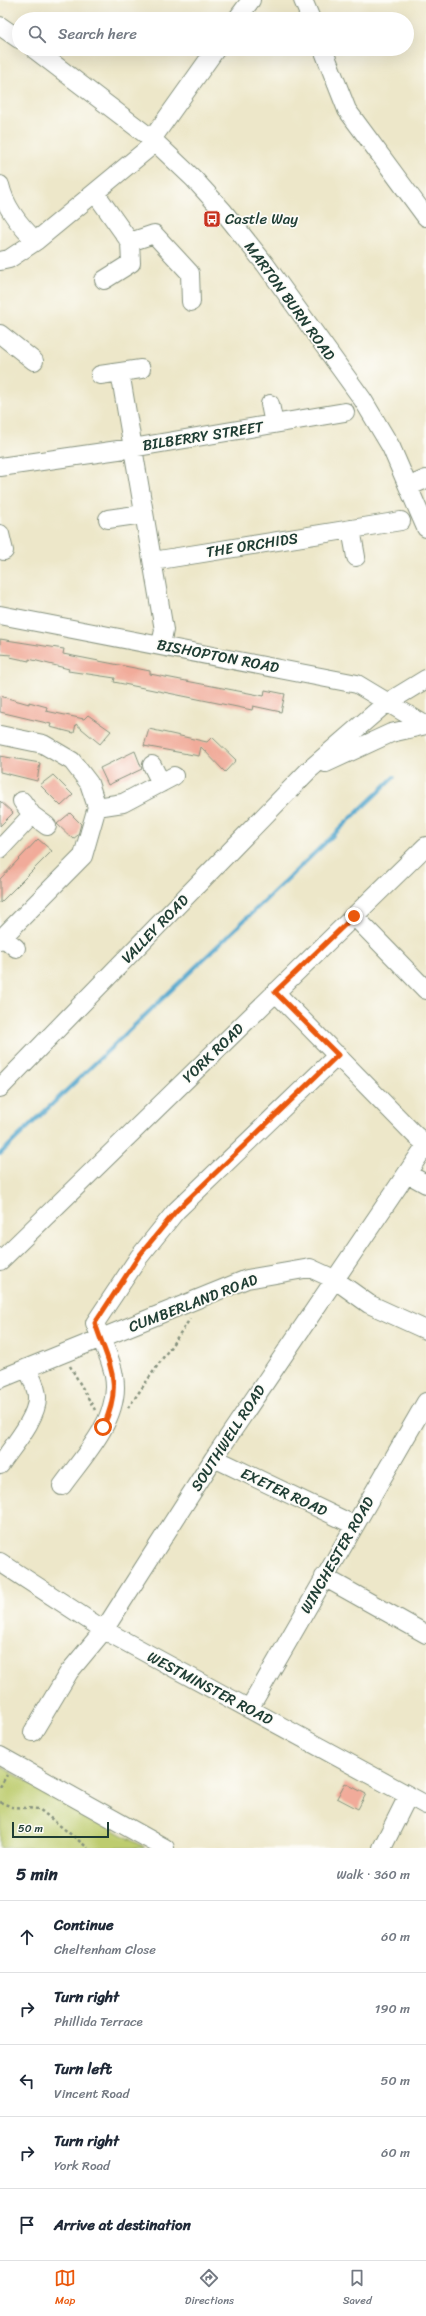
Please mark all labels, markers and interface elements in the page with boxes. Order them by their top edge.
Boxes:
search box [12,12,414,56]
text: Search here [58,21,137,47]
icon: search [26,23,48,45]
place label: Castle Way [225,206,298,232]
bus stop icon: Castle Way [202,209,222,229]
street label: MARTON BURN ROAD [238,236,342,366]
street label: BILBERRY STREET [141,413,267,458]
street label: THE ORCHIDS [204,525,300,565]
street label: BISHOPTON ROAD [155,631,281,681]
street label: VALLEY ROAD [115,888,195,970]
route end [345,907,363,925]
street label: YORK ROAD [176,1017,250,1089]
street label: CUMBERLAND ROAD [124,1266,262,1340]
street label: SOUTHWELL ROAD [184,1379,272,1497]
route start [94,1418,112,1436]
street label: EXETER ROAD [236,1461,332,1523]
street label: WINCHESTER ROAD [293,1491,381,1619]
street label: WESTMINSTER ROAD [142,1644,278,1732]
text: 50 m [18,1819,43,1838]
scale bar [12,1820,109,1839]
text: 5 min [16,1859,58,1889]
text: Walk · 360 m [336,1863,410,1886]
text: Continue [54,1912,114,1938]
text: 60 m [381,1925,410,1948]
icon: ahead [16,1926,38,1948]
text: Cheltenham Close [54,1938,156,1961]
text: Turn right [54,1984,119,2010]
text: 190 m [375,1997,410,2020]
icon: right [16,1998,38,2020]
text: Phillida Terrace [54,2010,143,2033]
text: Turn left [54,2056,112,2082]
text: 50 m [380,2069,410,2092]
icon: left [16,2070,38,2092]
text: Vincent Road [54,2082,129,2105]
text: Turn right [54,2128,119,2154]
text: 60 m [381,2141,410,2164]
icon: right [16,2142,38,2164]
text: York Road [54,2154,110,2177]
text: Arrive at destination [54,2212,191,2238]
icon: arrive [16,2214,38,2236]
tab: Map [54,2267,76,2310]
tab: Directions [185,2267,234,2310]
tab: Saved [343,2267,372,2310]

